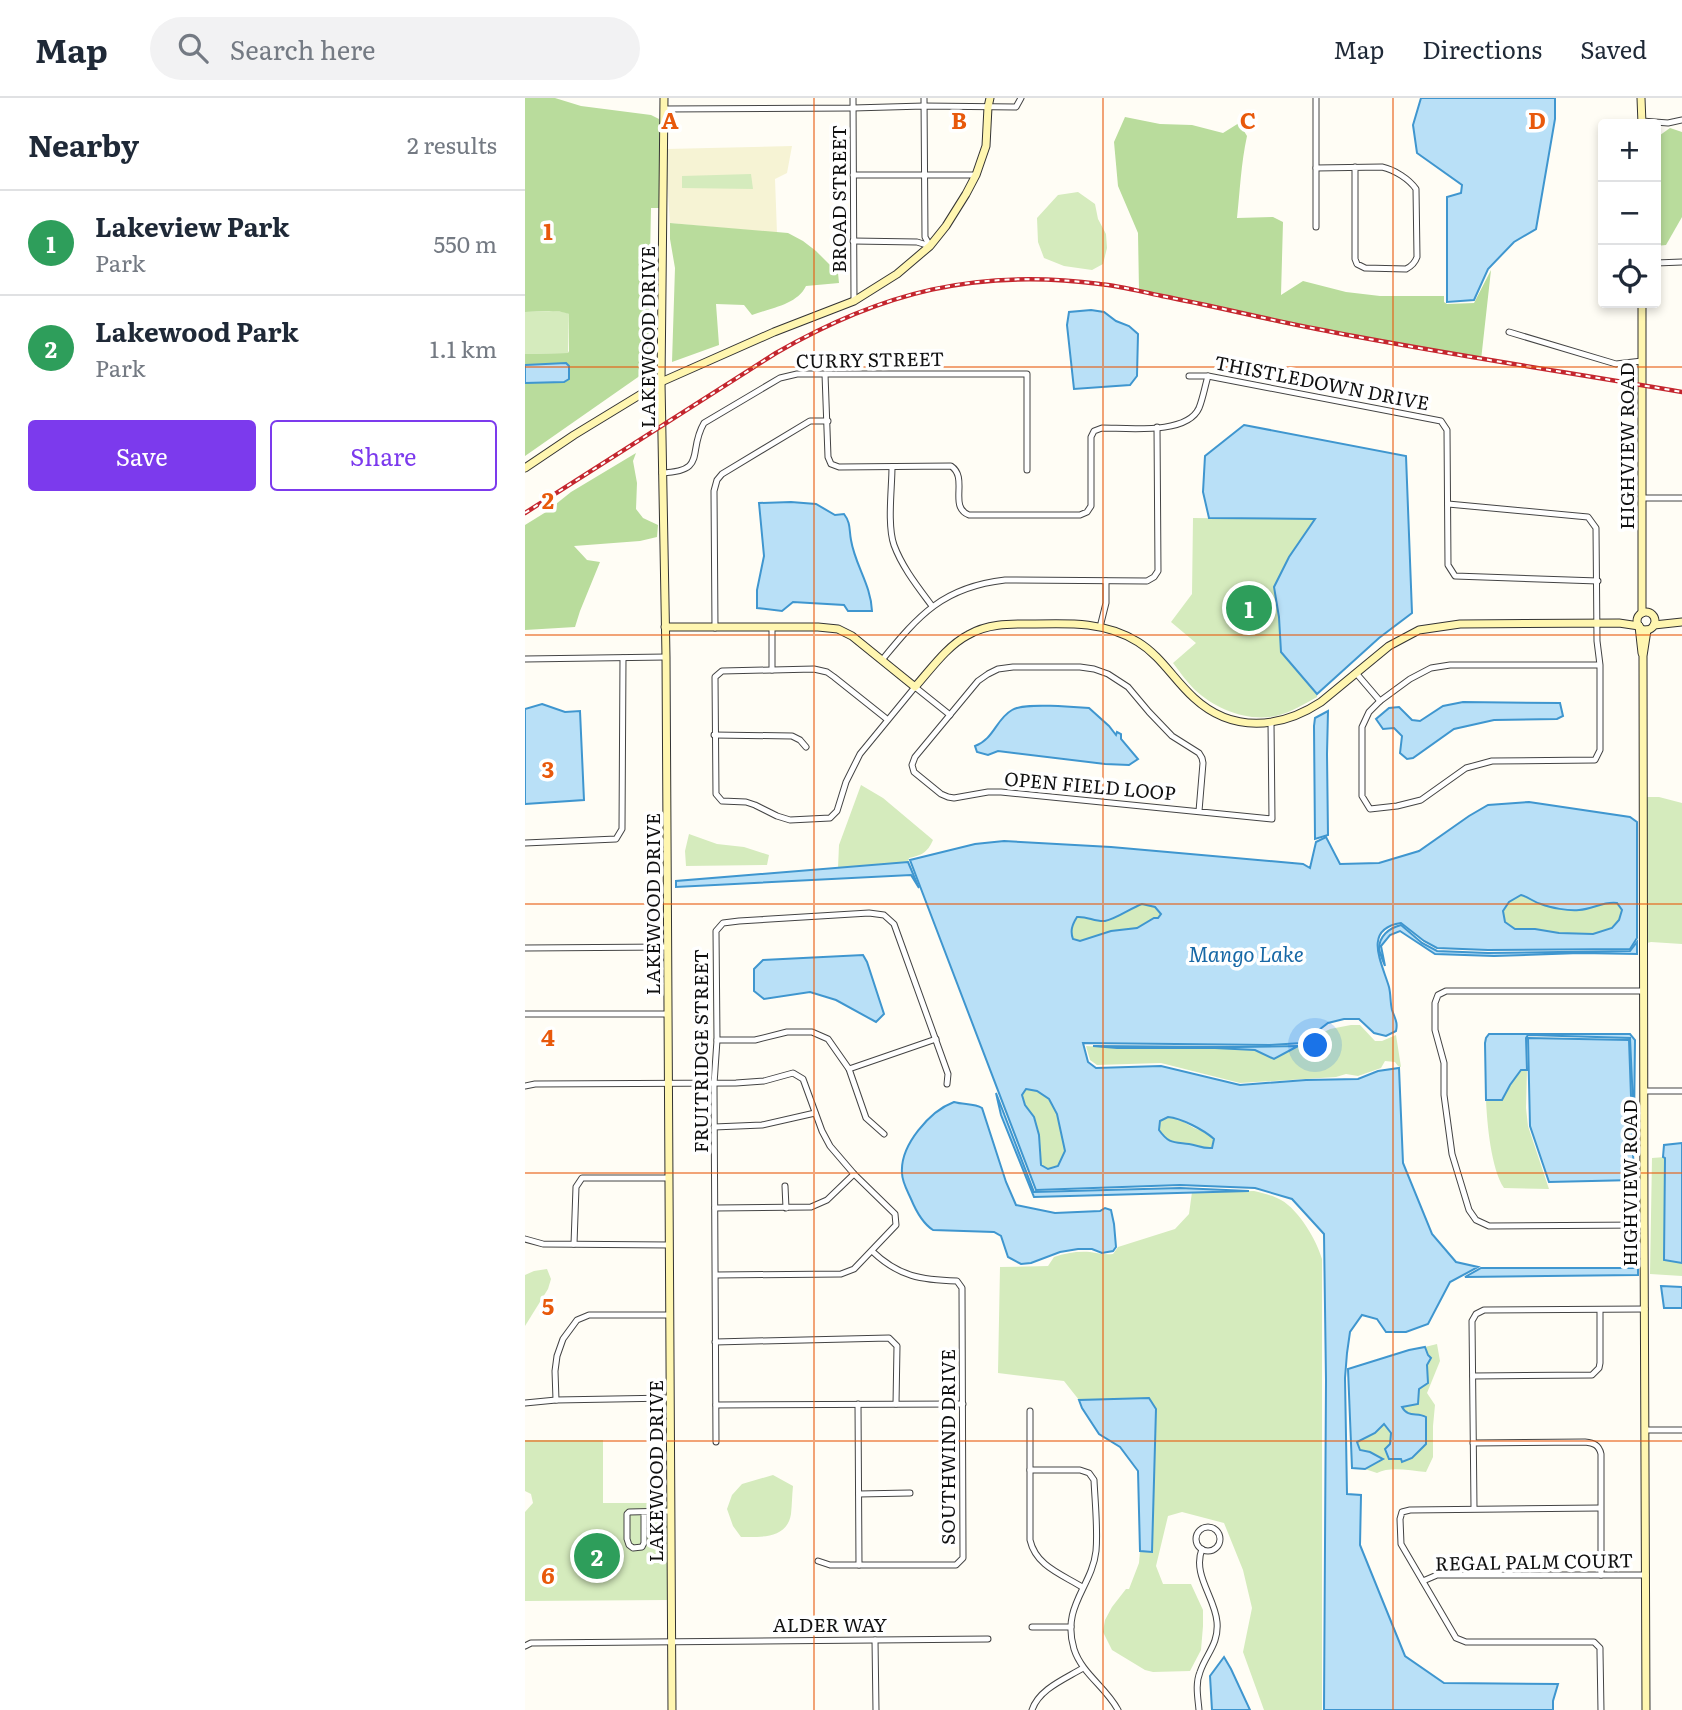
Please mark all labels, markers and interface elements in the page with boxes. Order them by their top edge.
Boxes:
search box [150,17,640,80]
text: Map [35,24,108,73]
icon: search [174,29,212,67]
text: Search here [230,29,376,68]
text: Map [1333,31,1384,66]
text: Directions [1422,31,1542,66]
text: Saved [1580,31,1647,66]
text: A [661,102,679,136]
text: B [951,102,967,136]
text: C [1240,102,1256,136]
text: D [1528,102,1546,136]
map controls [1598,119,1661,308]
button: + [1598,119,1661,182]
text: Nearby [28,122,139,166]
street label: BROAD STREET [824,125,852,273]
text: 2 results [407,127,497,161]
button: − [1598,182,1661,245]
text: Lakeview Park [95,206,290,245]
text: 1 [543,213,553,247]
text: 1 [46,226,56,260]
text: 550 m [433,226,497,260]
text: Park [95,245,145,279]
button: locate [1598,245,1661,308]
street label: LAKEWOOD DRIVE [633,246,661,428]
text: Lakewood Park [95,311,299,350]
text: 2 [45,331,57,365]
text: 1.1 km [430,331,497,365]
street label: CURRY STREET [796,344,944,374]
street label: THISTLEDOWN DRIVE [1212,347,1432,417]
text: Park [95,350,145,384]
street label: HIGHVIEW ROAD [1612,362,1640,530]
button: Save [28,420,256,491]
button: Share [270,420,497,491]
text: 2 [542,482,554,516]
pin: 1 [1226,582,1272,634]
text: 3 [542,751,554,785]
street label: OPEN FIELD LOOP [1003,764,1177,806]
street label: LAKEWOOD DRIVE [638,813,666,995]
water label: Mango Lake [1188,937,1304,968]
street label: FRUITRIDGE STREET [686,949,714,1153]
text: 4 [541,1019,555,1053]
your location [1298,1028,1332,1062]
street label: HIGHVIEW ROAD [1615,1099,1643,1267]
text: 5 [542,1288,554,1322]
street label: SOUTHWIND DRIVE [933,1349,961,1545]
street label: LAKEWOOD DRIVE [641,1380,669,1562]
pin: 2 [574,1530,620,1582]
street label: REGAL PALM COURT [1435,1545,1633,1577]
text: 6 [541,1557,555,1591]
street label: ALDER WAY [773,1610,888,1638]

